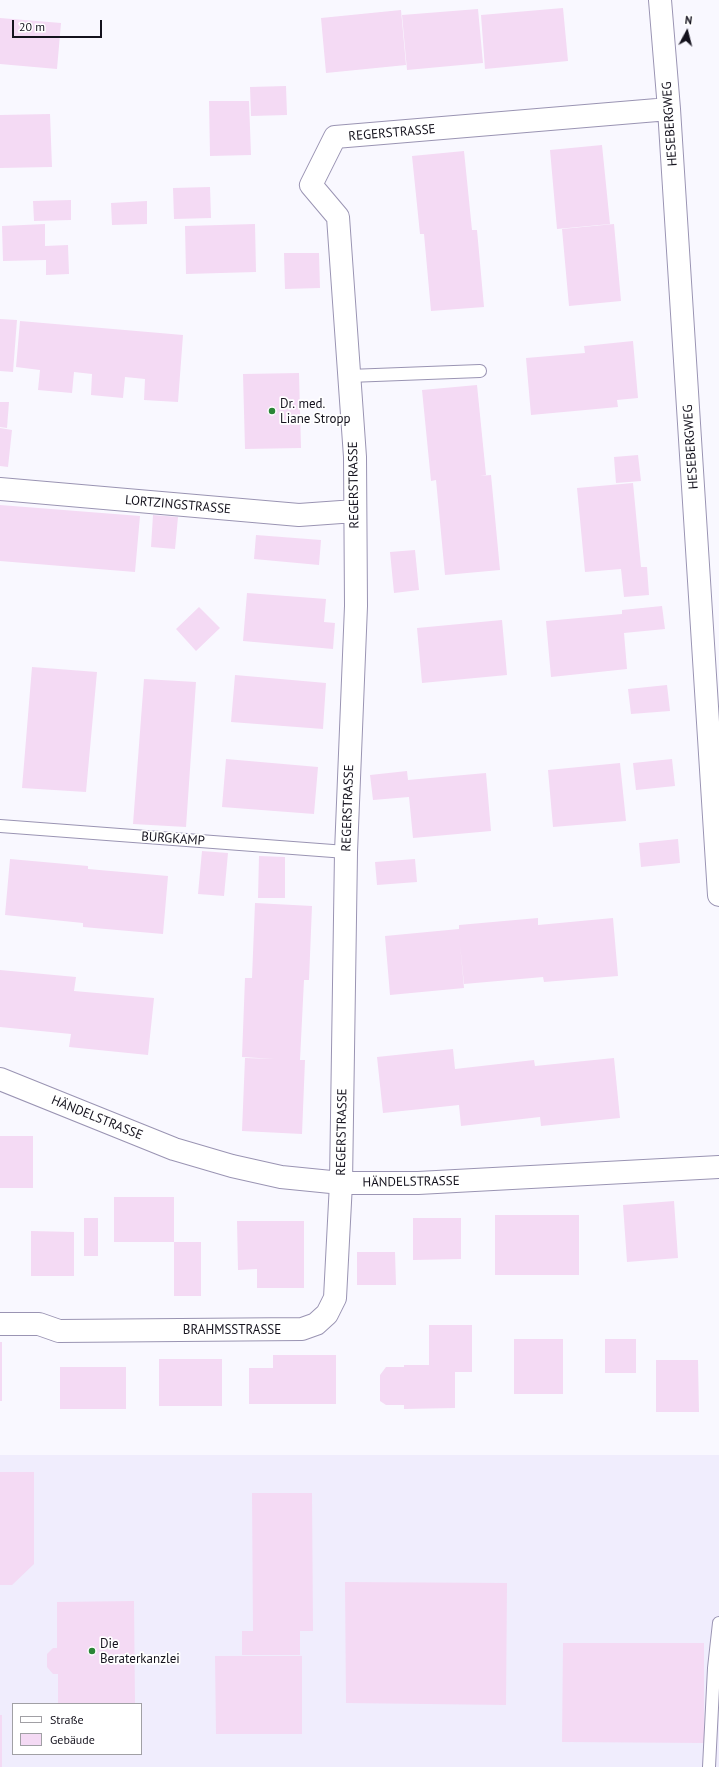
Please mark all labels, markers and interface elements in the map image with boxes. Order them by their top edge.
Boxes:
scale bar [14,12,104,38]
north arrow [667,12,707,52]
text: N [684,13,693,27]
text: 20 m [19,19,45,34]
street label: HESEBERGWEG [659,81,681,167]
street label: REGERSTRASSE [348,121,436,145]
place label: Dr. med. Liane Stropp [280,396,351,427]
street label: HESEBERGWEG [680,404,702,490]
marker: Dr. med. Liane Stropp [267,406,277,416]
street label: REGERSTRASSE [345,441,363,529]
street label: LORTZINGSTRASSE [124,493,232,517]
street label: REGERSTRASSE [339,764,357,852]
street label: BURGKAMP [141,829,205,849]
street label: REGERSTRASSE [333,1088,351,1176]
street label: HÄNDELSTRASSE [49,1093,145,1143]
street label: HÄNDELSTRASSE [362,1173,460,1191]
street label: BRAHMSSTRASSE [183,1322,281,1338]
place label: Die Beraterkanzlei [100,1636,180,1667]
marker: Die Beraterkanzlei [87,1646,97,1656]
legend [12,1703,142,1755]
text: Straße [50,1712,84,1727]
text: Gebäude [50,1732,95,1747]

